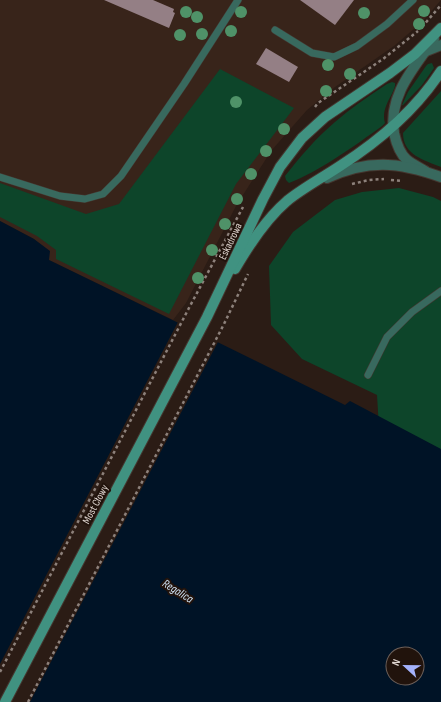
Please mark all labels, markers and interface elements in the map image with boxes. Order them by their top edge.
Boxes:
street label: Eskadrowa [216,221,245,262]
street label: Most Cłowy [80,482,112,526]
water label: Regalica [159,576,196,607]
north arrow [385,646,425,686]
text: N [389,657,403,668]

